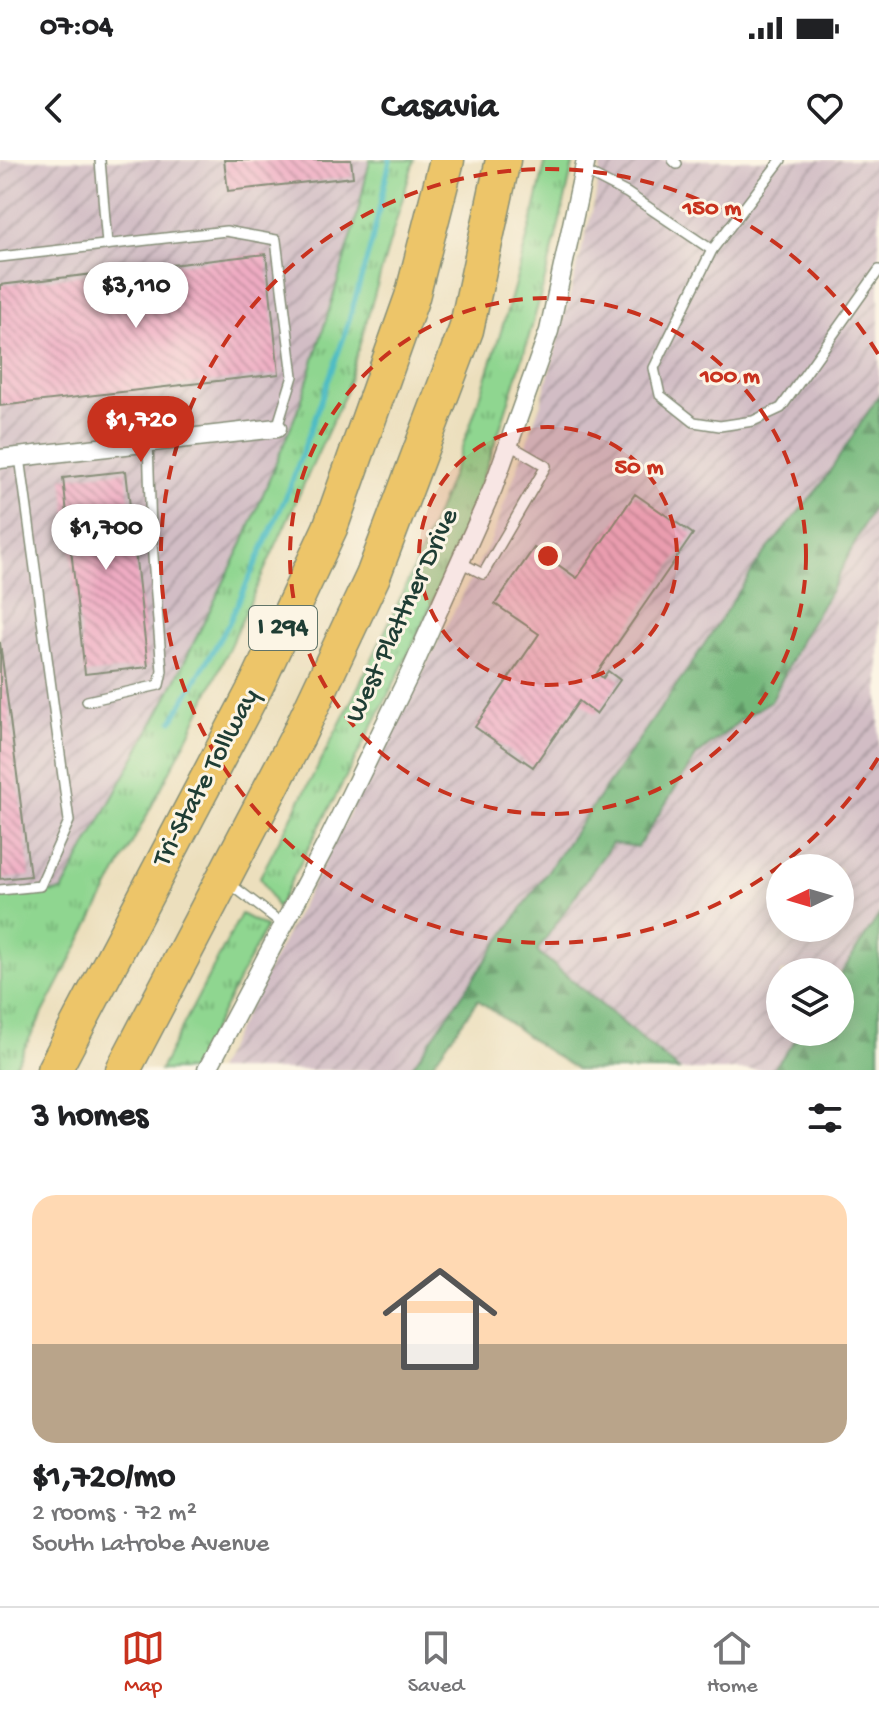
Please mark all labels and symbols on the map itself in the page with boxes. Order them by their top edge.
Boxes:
text: 150 m [682,195,741,224]
pin: $3,110 [71,262,201,330]
text: 100 m [699,363,760,392]
pin: $1,720 [76,396,206,464]
text: 50 m [615,454,663,483]
street label: West Plattner Drive [339,503,467,728]
pin: $1,700 [41,504,171,572]
centre of rings [534,542,562,570]
road number: I 294 [249,606,317,650]
street label: Tri-State Tollway [145,683,268,874]
north arrow [766,854,854,942]

